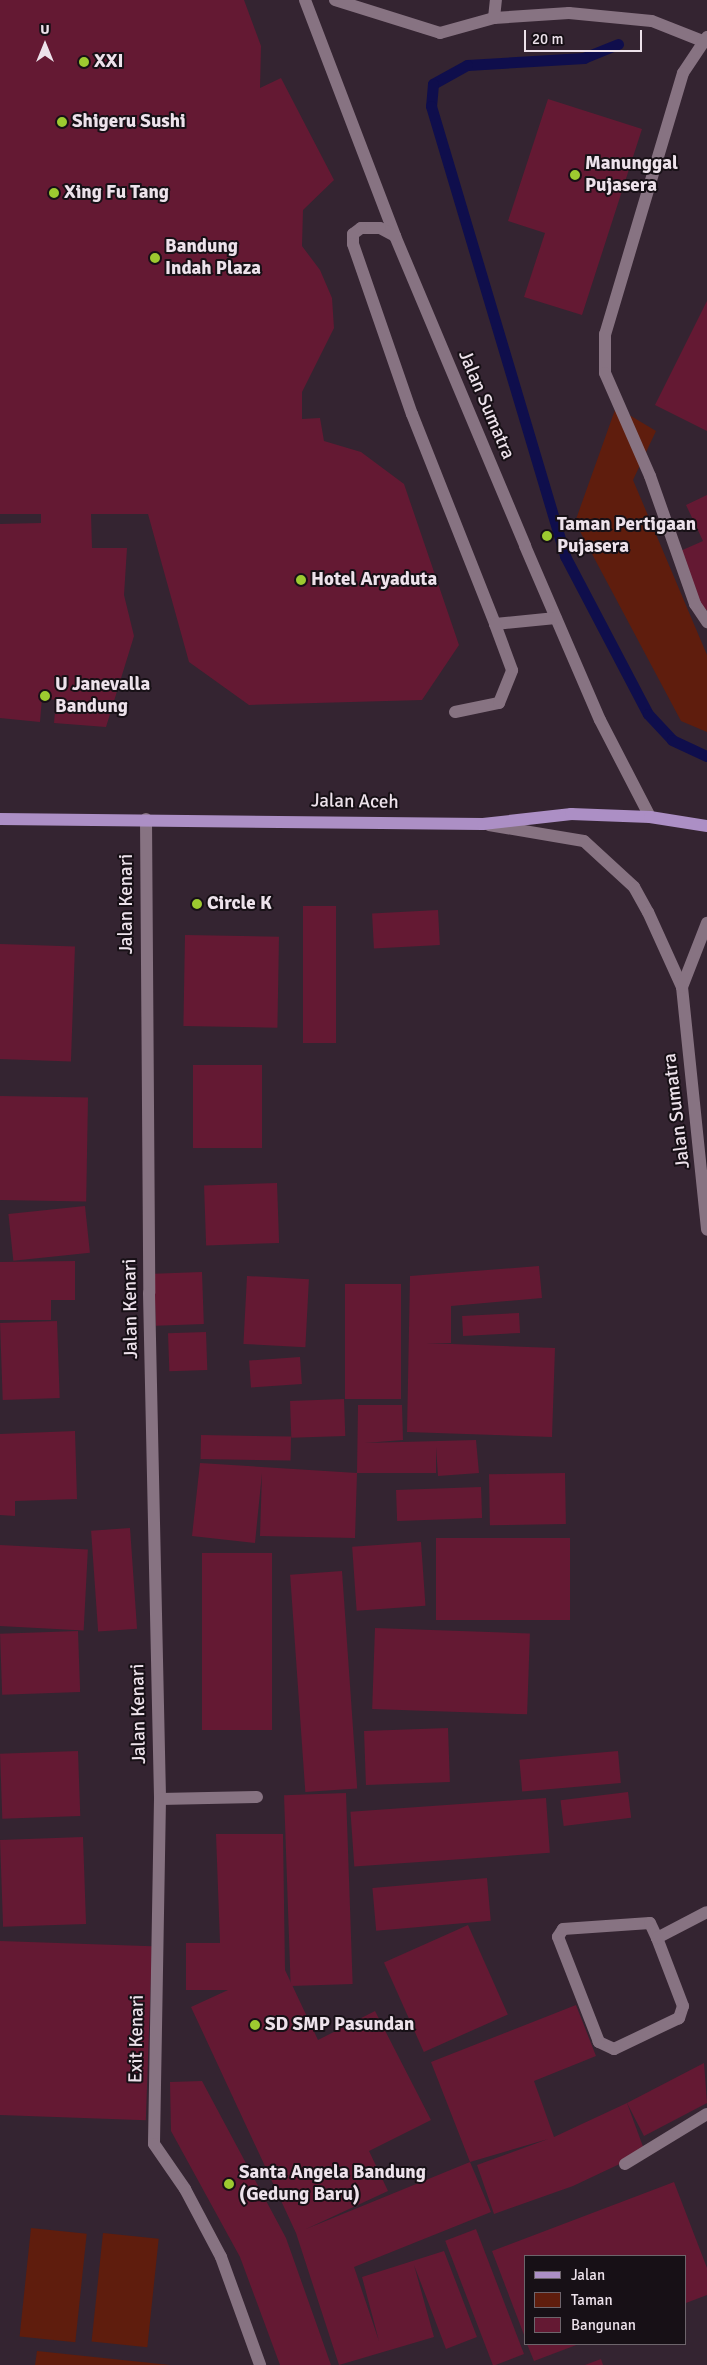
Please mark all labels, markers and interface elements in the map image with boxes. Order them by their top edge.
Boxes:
north arrow [20,20,70,70]
scale bar [527,20,644,52]
text: U [40,21,50,38]
text: 20 m [532,30,563,48]
place label: XXI [94,51,123,73]
marker: XXI [78,56,90,68]
place label: Shigeru Sushi [72,111,186,133]
marker: Shigeru Sushi [56,116,68,128]
place label: Manunggal Pujasera [585,153,678,197]
marker: Manunggal Pujasera [569,169,581,181]
place label: Xing Fu Tang [64,182,169,204]
marker: Xing Fu Tang [48,187,60,199]
place label: Bandung Indah Plaza [165,236,261,280]
marker: Bandung Indah Plaza [149,252,161,264]
street label: Jalan Sumatra [453,347,519,463]
place label: Taman Pertigaan Pujasera [557,514,696,558]
marker: Taman Pertigaan Pujasera [541,530,553,542]
place label: Hotel Aryaduta [311,569,437,591]
marker: Hotel Aryaduta [295,574,307,586]
place label: U Janevalla Bandung [55,674,150,718]
marker: U Janevalla Bandung [39,690,51,702]
street label: Jalan Aceh [311,790,399,814]
street label: Jalan Kenari [116,854,138,954]
place label: Circle K [207,893,272,915]
marker: Circle K [191,898,203,910]
street label: Jalan Sumatra [659,1052,695,1170]
street label: Jalan Kenari [119,1259,143,1359]
street label: Jalan Kenari [127,1664,151,1764]
street label: Exit Kenari [125,1995,149,2083]
place label: SD SMP Pasundan [265,2014,414,2036]
marker: SD SMP Pasundan [249,2019,261,2031]
place label: Santa Angela Bandung (Gedung Baru) [239,2162,426,2206]
marker: Santa Angela Bandung (Gedung Baru) [223,2178,235,2190]
legend [524,2255,687,2345]
text: Jalan [571,2266,605,2284]
text: Taman [571,2291,613,2309]
text: Bangunan [571,2316,636,2334]

